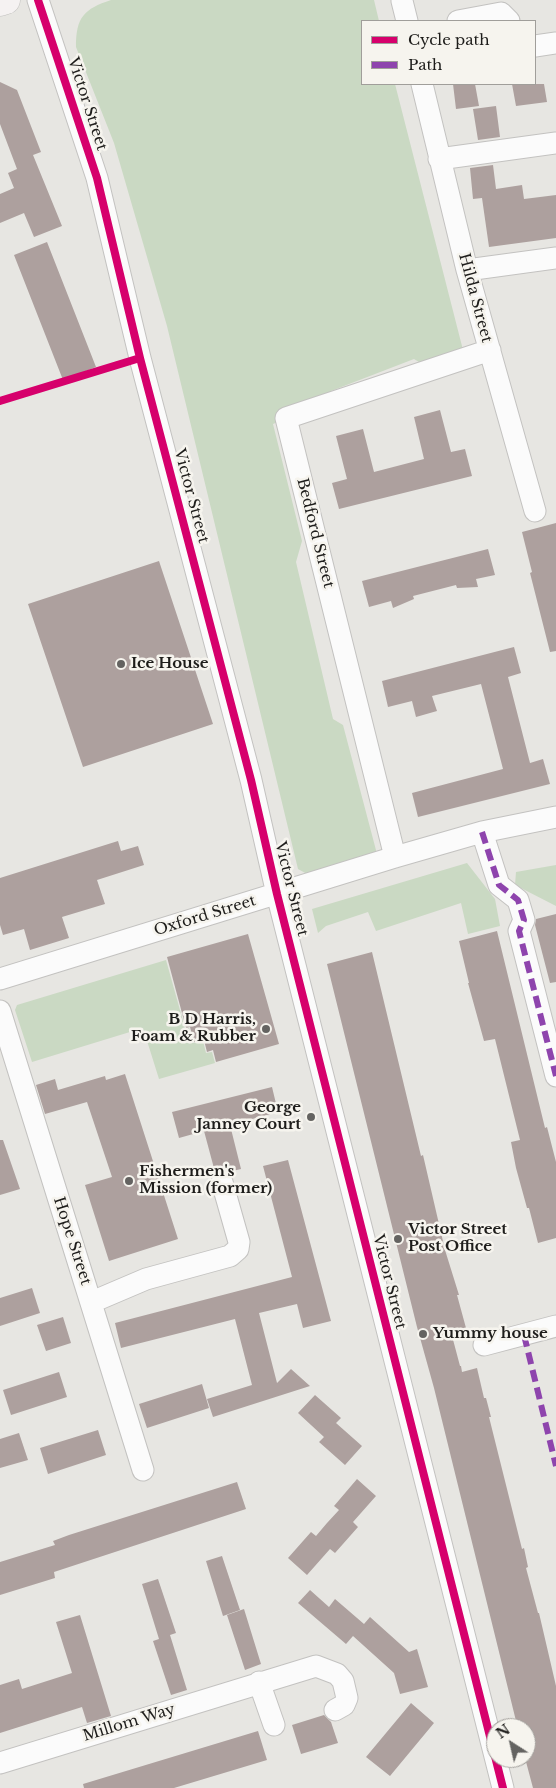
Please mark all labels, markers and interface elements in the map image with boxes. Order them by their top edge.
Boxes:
legend [361,20,536,85]
text: Cycle path [408,30,490,49]
street label: Victor Street [63,55,111,153]
text: Path [408,55,442,74]
street label: Hilda Street [454,251,496,345]
street label: Victor Street [170,447,212,545]
street label: Bedford Street [293,476,337,590]
place label: Ice House [131,655,208,673]
marker: Ice House [115,658,127,670]
street label: Victor Street [271,840,311,938]
street label: Oxford Street [152,892,258,940]
place label: B D Harris, Foam & Rubber [131,1011,256,1046]
marker: B D Harris, Foam & Rubber [260,1023,272,1035]
place label: George Janney Court [197,1099,301,1134]
marker: George Janney Court [305,1111,317,1123]
place label: Fishermen's Mission (former) [139,1163,272,1198]
marker: Fishermen's Mission (former) [123,1175,135,1187]
street label: Hope Street [49,1195,95,1287]
place label: Victor Street Post Office [408,1221,507,1256]
street label: Victor Street [369,1233,409,1331]
marker: Victor Street Post Office [392,1233,404,1245]
place label: Yummy house [433,1325,548,1343]
marker: Yummy house [417,1328,429,1340]
street label: Millom Way [81,1700,177,1746]
north arrow [486,1718,536,1768]
text: N [492,1720,514,1743]

